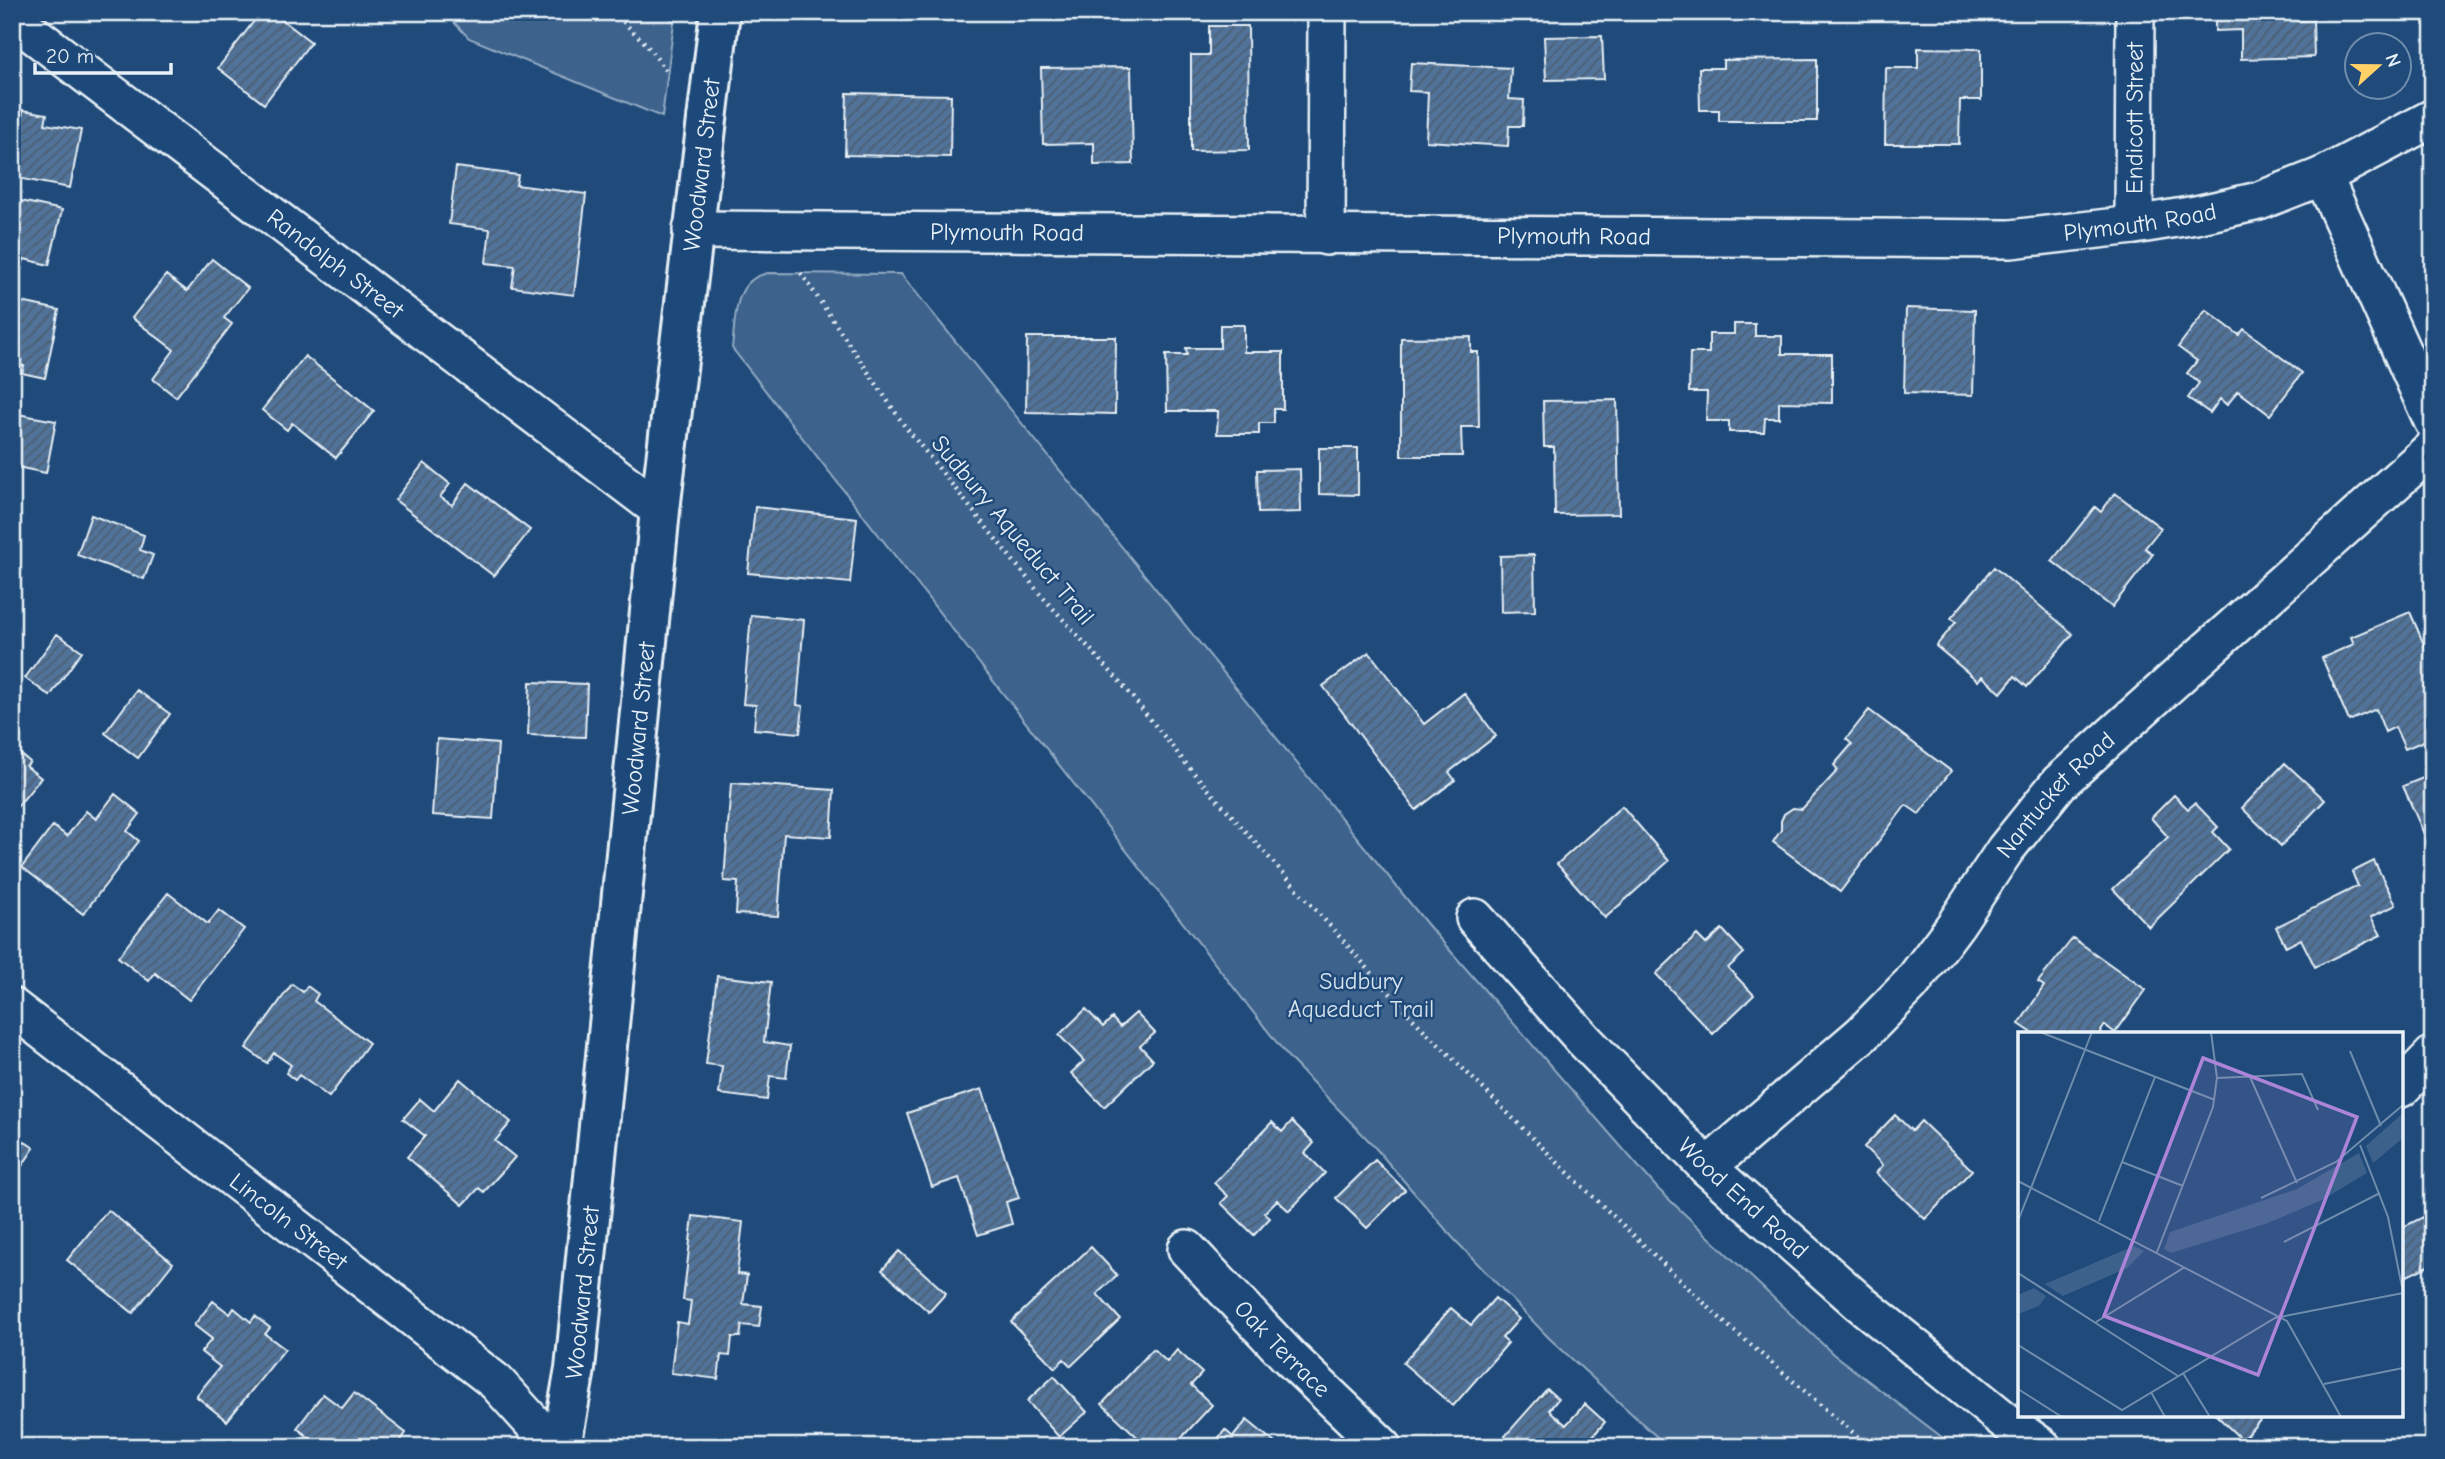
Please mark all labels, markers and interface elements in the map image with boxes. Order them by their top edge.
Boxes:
scale bar [35,32,172,76]
north arrow [2344,32,2414,102]
street label: Endicott Street [2120,41,2149,194]
text: 20 m [46,44,94,68]
text: N [2380,51,2405,70]
street label: Woodward Street [677,76,726,253]
street label: Plymouth Road [2062,197,2219,247]
street label: Randolph Street [262,203,410,325]
street label: Plymouth Road [930,218,1084,247]
street label: Plymouth Road [1497,221,1651,251]
street label: Sudbury Aqueduct Trail [926,430,1100,630]
street label: Woodward Street [616,639,661,816]
street label: Nantucket Road [1990,726,2120,863]
park label: Sudbury Aqueduct Trail [1288,967,1434,1023]
inset map [2018,1032,2403,1417]
street label: Wood End Road [1672,1132,1814,1264]
street label: Lincoln Street [224,1167,354,1277]
street label: Woodward Street [559,1204,605,1382]
street label: Oak Terrace [1229,1294,1336,1403]

